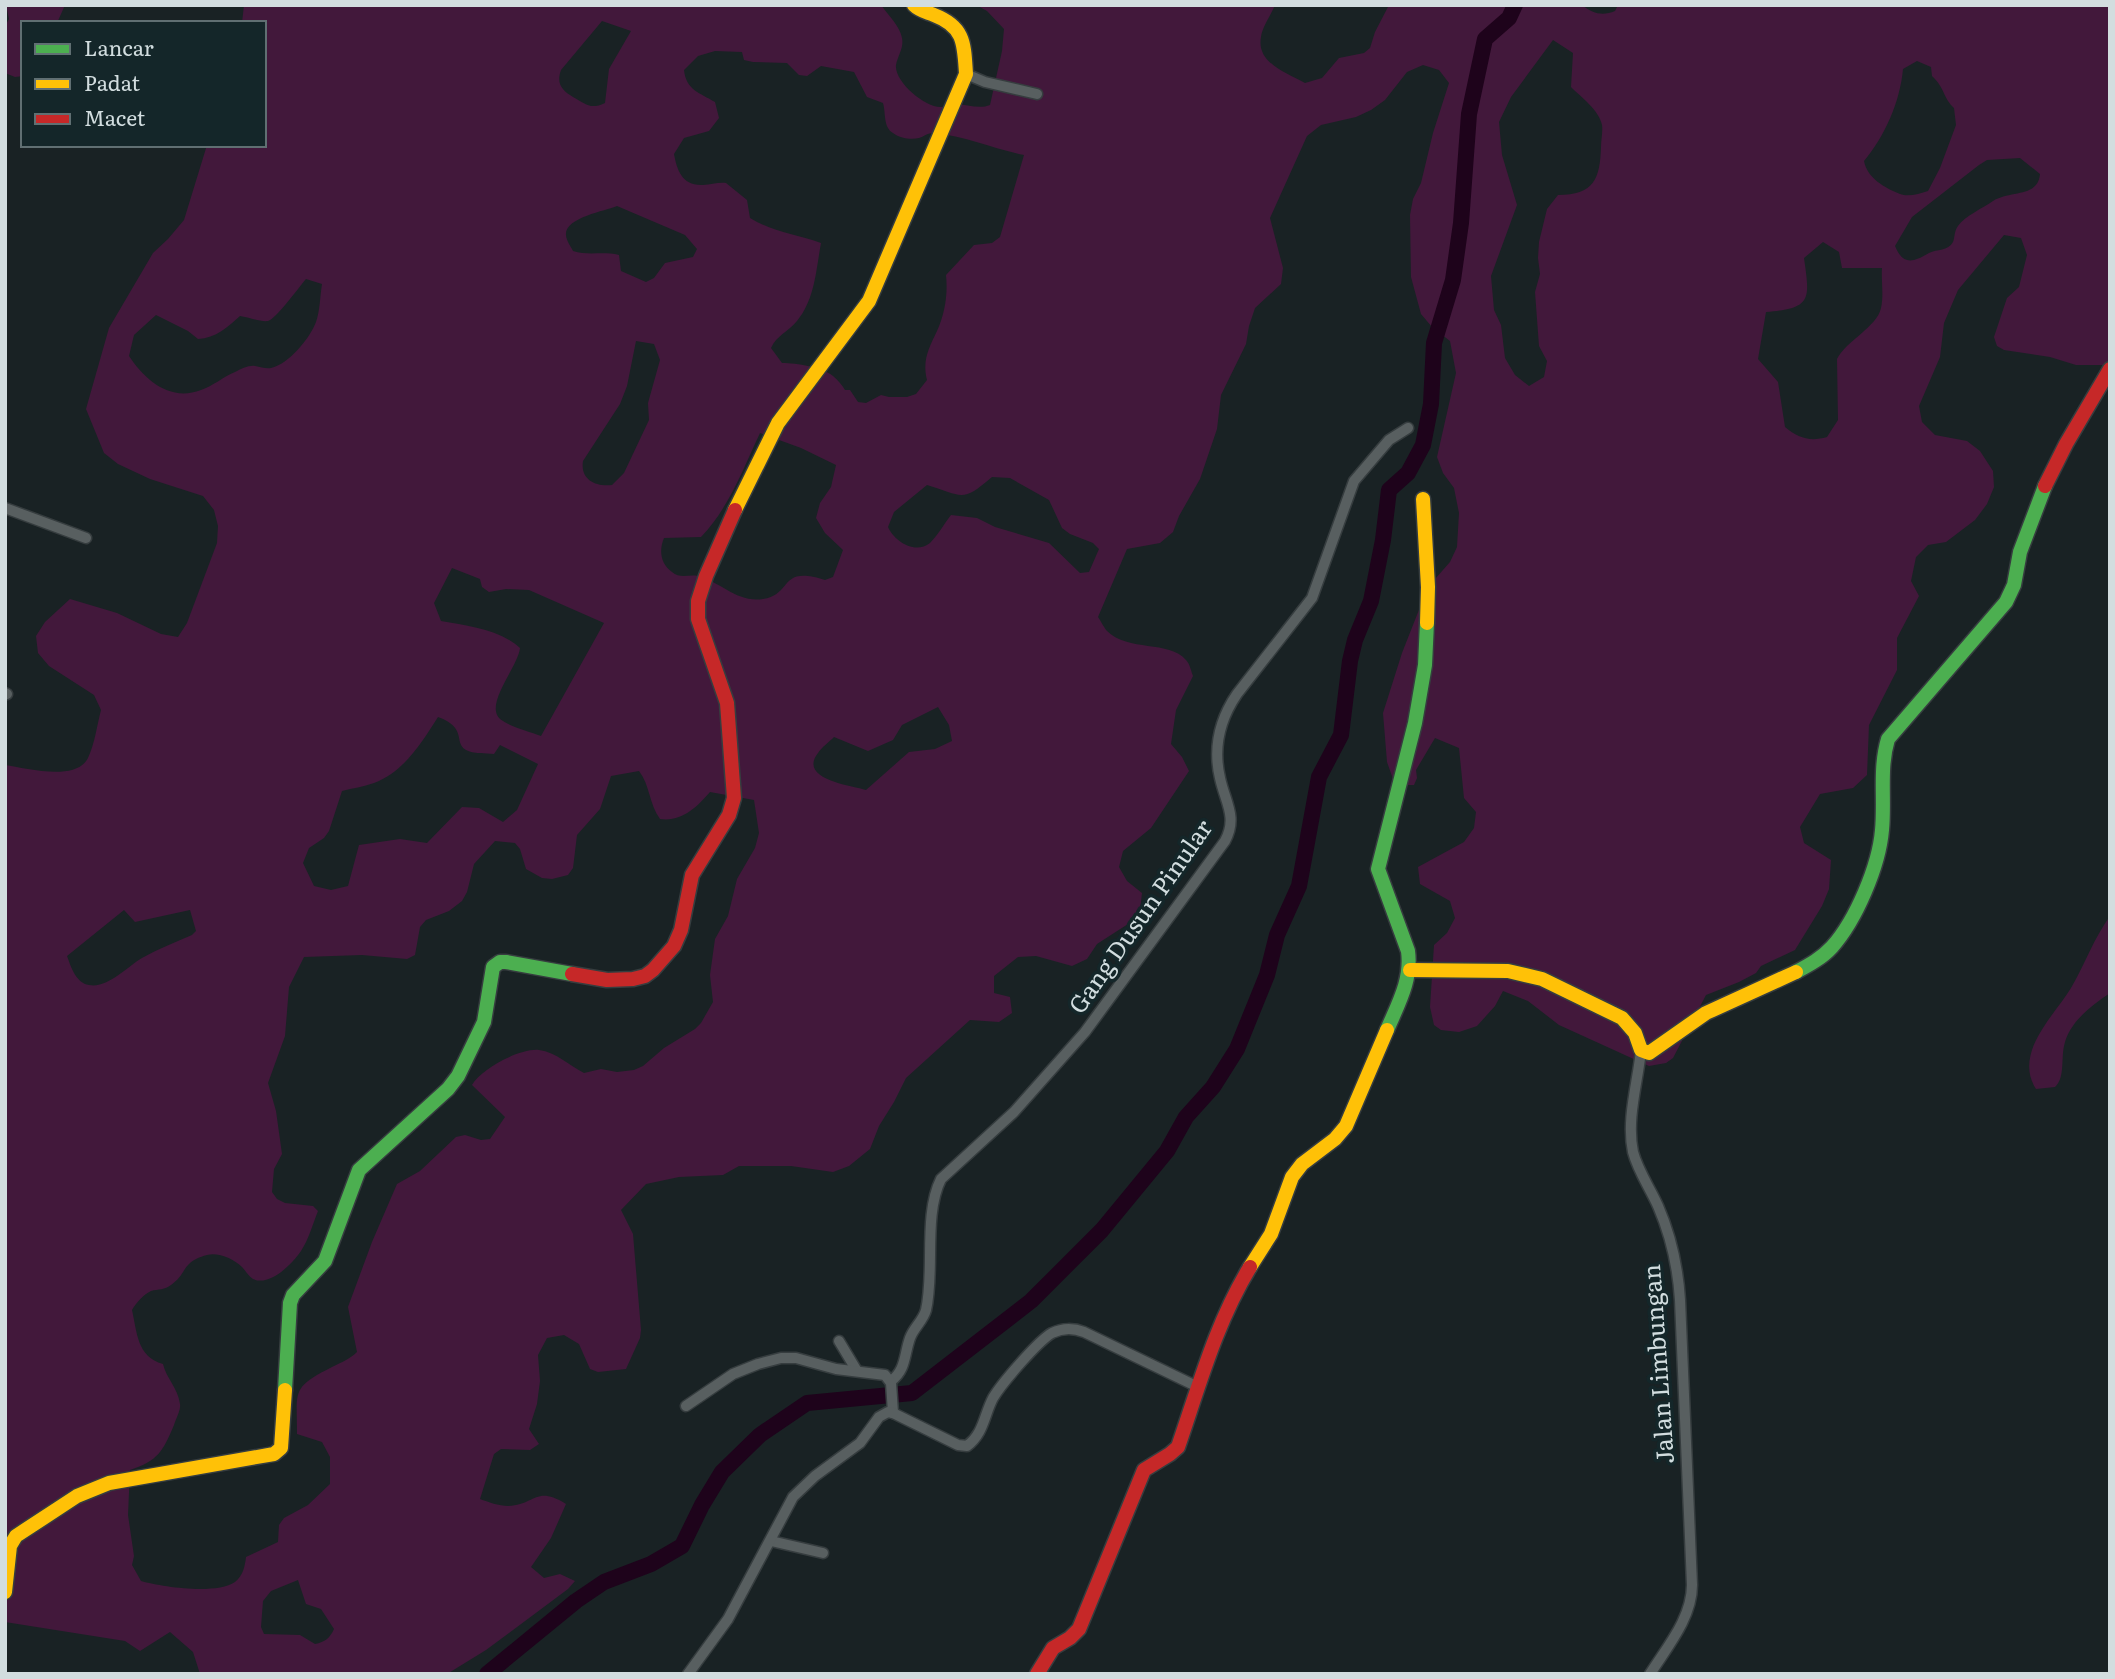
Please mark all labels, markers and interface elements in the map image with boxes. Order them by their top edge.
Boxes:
legend [21,21,266,147]
text: Lancar [84,31,154,62]
text: Padat [84,66,140,97]
text: Macet [84,101,146,132]
street label: Gang Dusun Pinular [1059,811,1220,1020]
street label: Jalan Limbungan [1632,1263,1681,1465]

